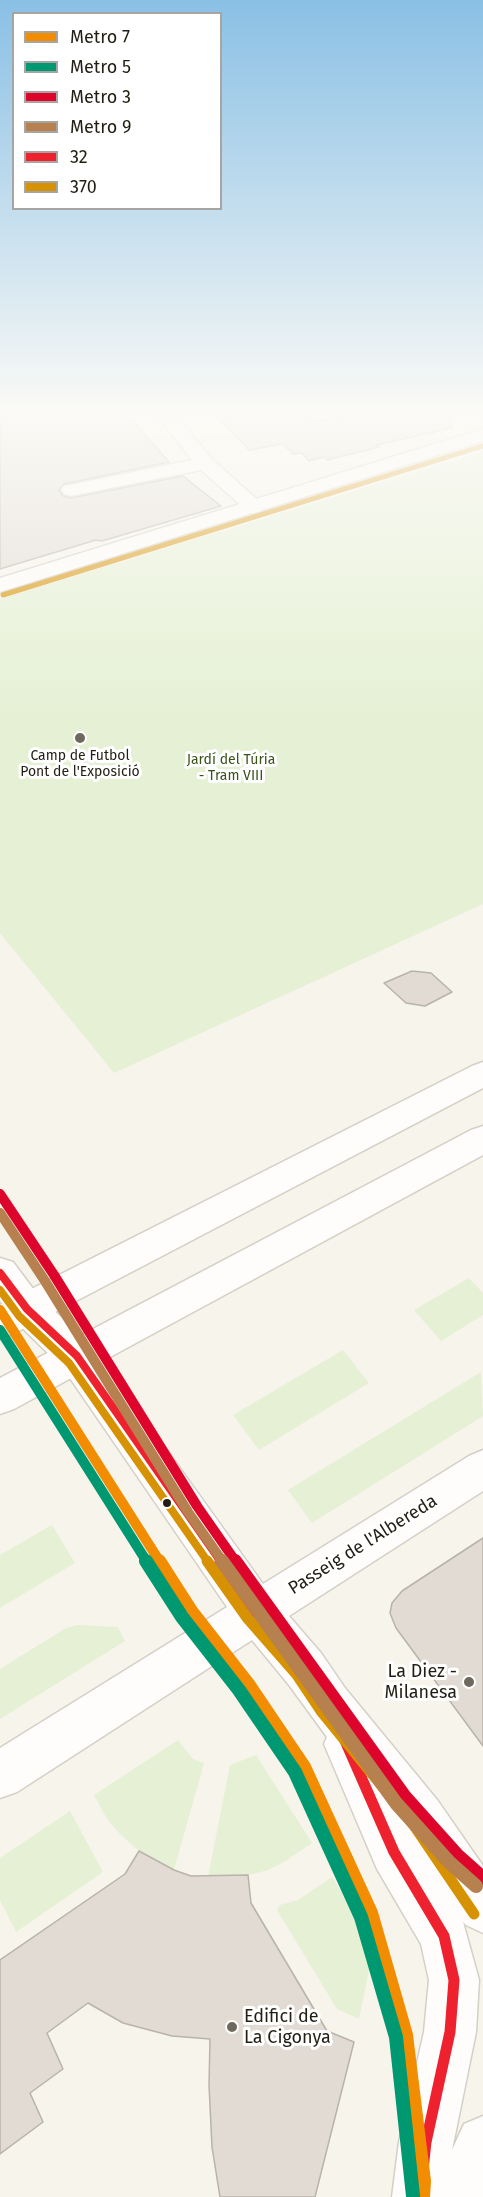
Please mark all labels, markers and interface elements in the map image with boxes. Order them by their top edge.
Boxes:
legend [12,12,222,210]
text: Metro 7 [70,26,130,48]
text: Metro 5 [70,56,131,78]
text: Metro 3 [70,86,131,108]
text: Metro 9 [70,116,131,138]
text: 32 [70,146,88,168]
text: 370 [70,176,97,198]
marker: Camp de Futbol Pont de l'Exposició [73,731,87,745]
place label: Camp de Futbol Pont de l'Exposició [20,748,140,780]
park label: Jardí del Túria - Tram VIII [187,752,275,784]
street label: Passeig de l'Albereda [285,1490,441,1600]
unlabelled marker [161,1497,173,1509]
place label: La Diez - Milanesa [385,1661,457,1704]
marker: La Diez - Milanesa [462,1675,476,1689]
place label: Edifici de La Cigonya [244,2006,331,2048]
marker: Edifici de La Cigonya [225,2020,239,2034]

